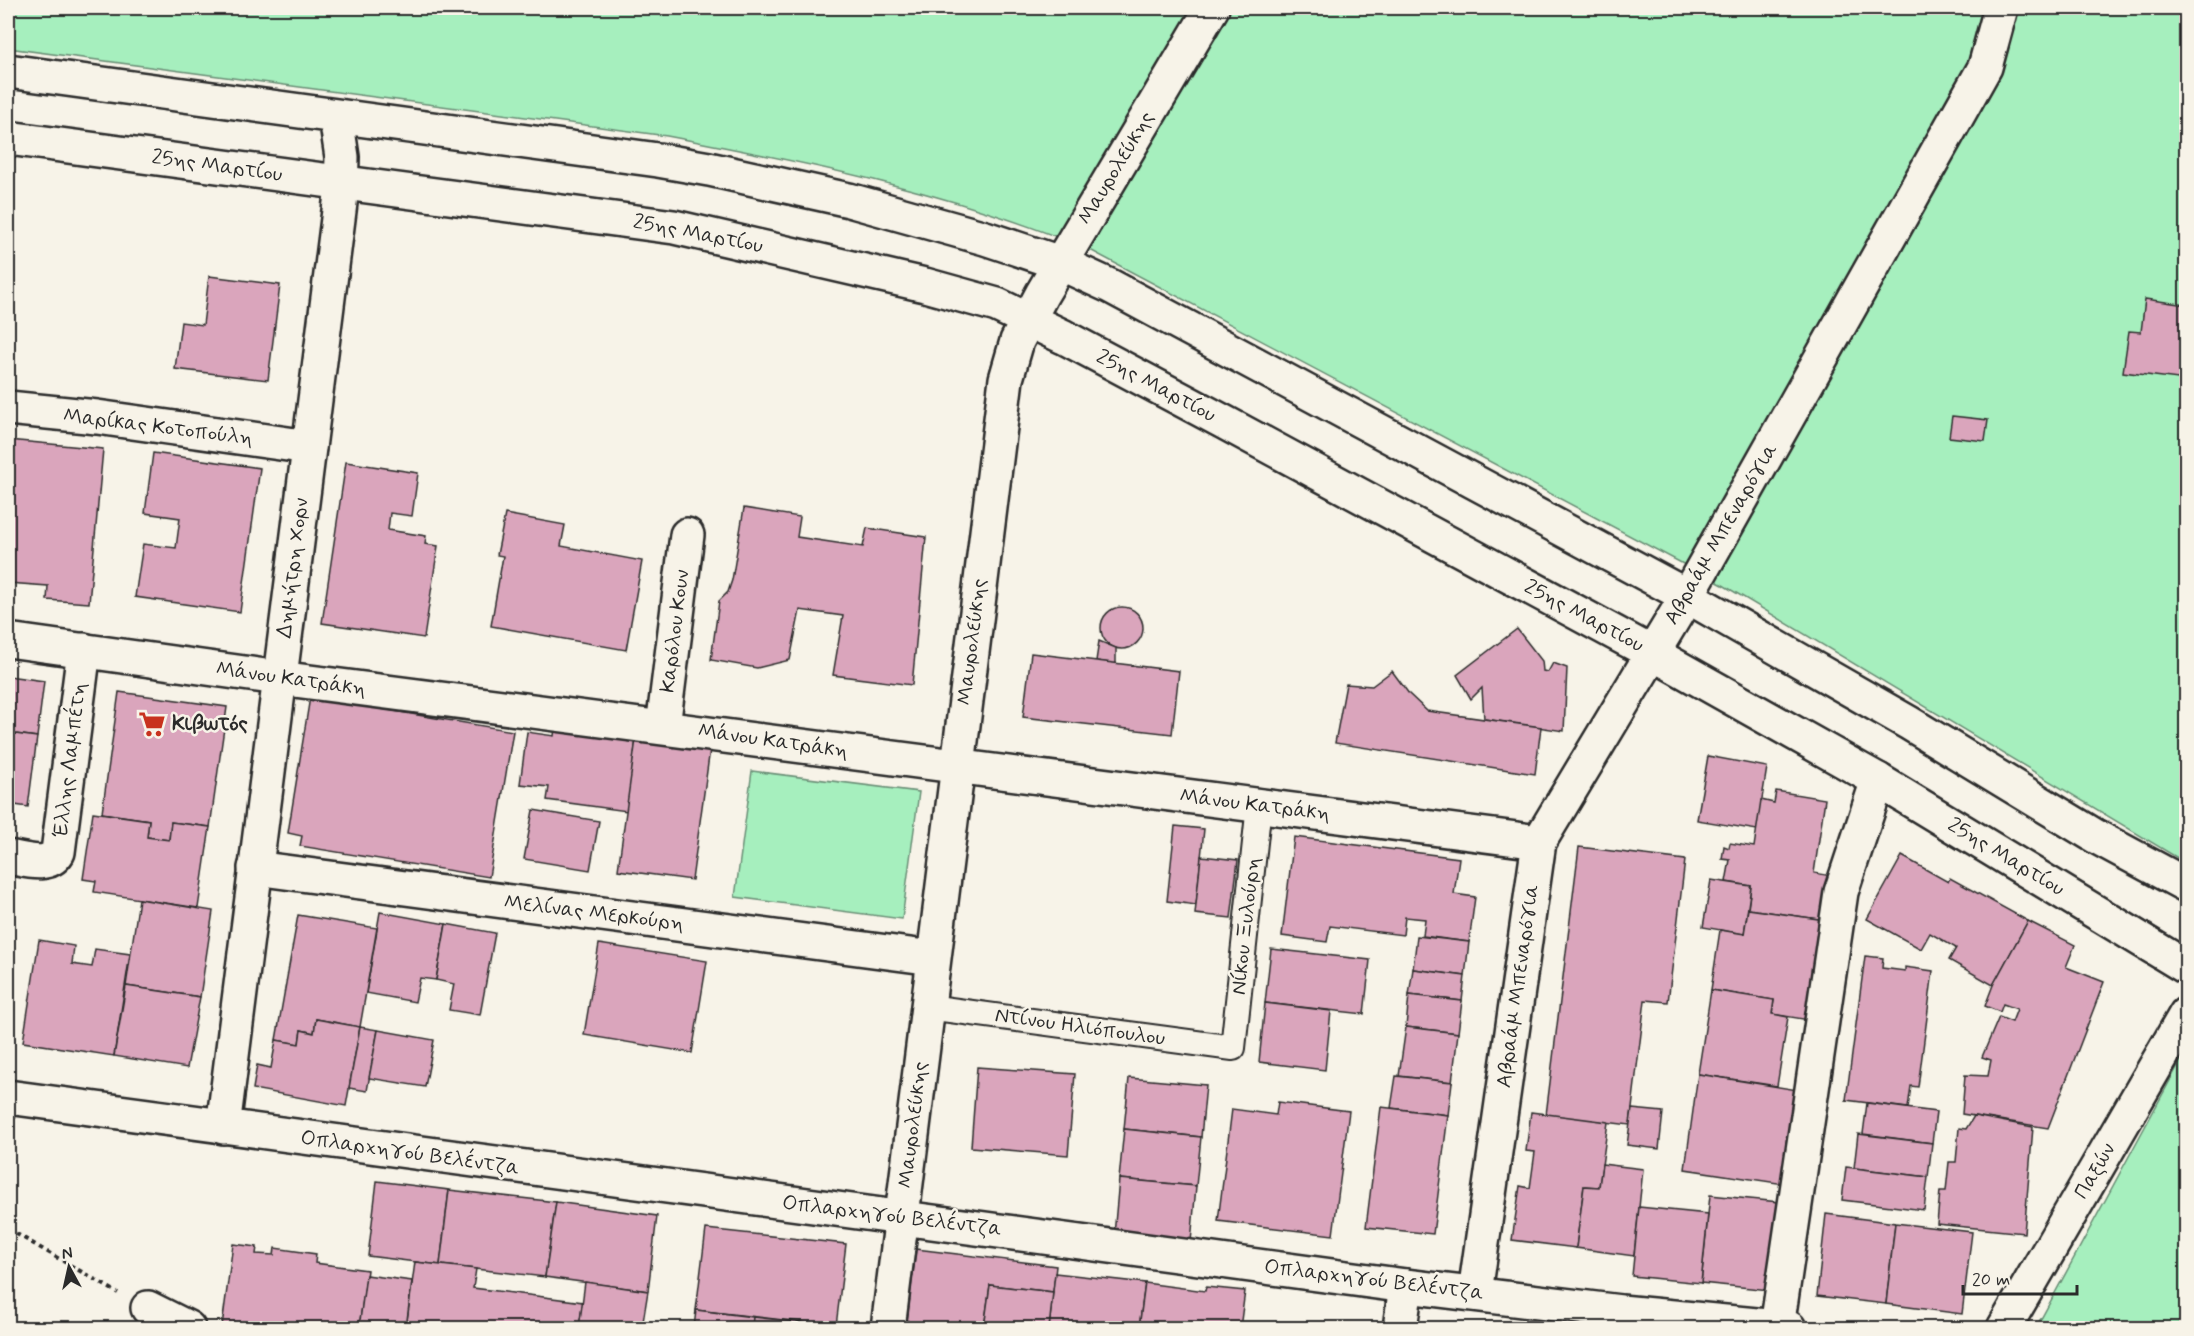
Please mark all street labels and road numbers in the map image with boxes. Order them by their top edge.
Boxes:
street label: Μαυρολεύκης [1071,106,1161,230]
street label: 25ης Μαρτίου [150,143,284,189]
street label: 25ης Μαρτίου [631,208,765,260]
street label: 25ης Μαρτίου [1091,343,1221,429]
street label: Μαρίκας Κοτοπούλη [61,401,255,453]
street label: Αβραάμ Μπεναρόγια [1658,438,1784,630]
street label: Δημήτρη Χορν [270,496,316,640]
street label: Καρόλου Κουν [654,568,696,694]
street label: 25ης Μαρτίου [1519,573,1649,659]
street label: Μαυρολεύκης [950,577,994,707]
street label: Μάνου Κατράκη [214,655,368,703]
street label: Έλλης Λαμπέτη [46,681,93,839]
street label: Μάνου Κατράκη [696,717,850,765]
street label: Μάνου Κατράκη [1178,782,1332,828]
street label: 25ης Μαρτίου [1942,811,2070,903]
street label: Νίκου Ξυλούρη [1225,856,1267,996]
street label: Αβραάμ Μπεναρόγια [1490,882,1546,1090]
street label: Μελίνας Μερκούρη [502,888,686,938]
street label: Ντίνου Ηλιόπουλου [993,1001,1167,1053]
street label: Μαυρολεύκης [891,1060,935,1190]
street label: Οπλαρχηγού Βελέντζα [299,1123,522,1182]
street label: Παξών [2068,1138,2122,1204]
street label: Οπλαρχηγού Βελέντζα [781,1188,1003,1243]
street label: Οπλαρχηγού Βελέντζα [1263,1252,1485,1307]

